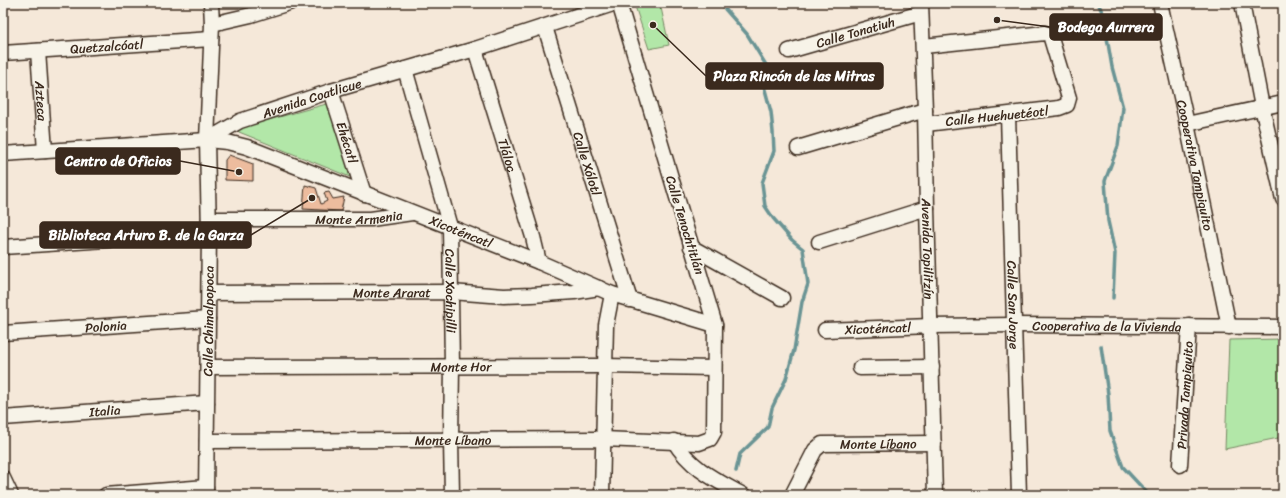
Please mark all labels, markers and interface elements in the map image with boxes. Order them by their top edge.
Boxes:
street label: Calle Tonatiuh [813,10,898,54]
callout: Bodega Aurrera [1050,14,1162,40]
text: Bodega Aurrera [1058,15,1155,40]
street label: Quetzalcóatl [69,32,144,60]
callout: Plaza Rincón de las Mitras [706,63,883,89]
text: Plaza Rincón de las Mitras [713,64,875,89]
street label: Avenida Coatlicue [258,71,364,125]
street label: Azteca [29,79,54,122]
street label: Cooperativa Tampiquito [1170,97,1220,233]
street label: Calle Huehuetéotl [944,99,1050,133]
street label: Ehécatl [330,119,365,167]
street label: Calle Xólotl [567,129,608,199]
street label: Tláloc [492,135,524,175]
callout: Centro de Oficios [56,148,180,174]
text: Centro de Oficios [64,149,172,174]
street label: Calle Tenochtitlán [659,172,711,278]
street label: Avenida Topilitzín [915,197,941,300]
street label: Monte Armenia [315,203,404,231]
street label: Xicoténcatl [425,208,497,254]
callout: Biblioteca Arturo B. de la Garza [40,222,251,248]
text: Biblioteca Arturo B. de la Garza [49,223,244,248]
street label: Calle Xochipilli [439,248,463,333]
street label: Calle San Jorge [1001,260,1026,350]
street label: Calle Chimalpopoca [196,265,220,377]
street label: Monte Ararat [353,281,431,304]
street label: Polonia [84,313,128,339]
street label: Cooperativa de la Vivienda [1032,314,1182,338]
street label: Xicoténcatl [843,315,912,341]
street label: Privada Tampiquito [1170,340,1200,450]
street label: Monte Hor [430,355,492,378]
street label: Italia [87,398,122,423]
street label: Monte Líbano [415,428,492,451]
street label: Monte Líbano [840,432,917,455]

